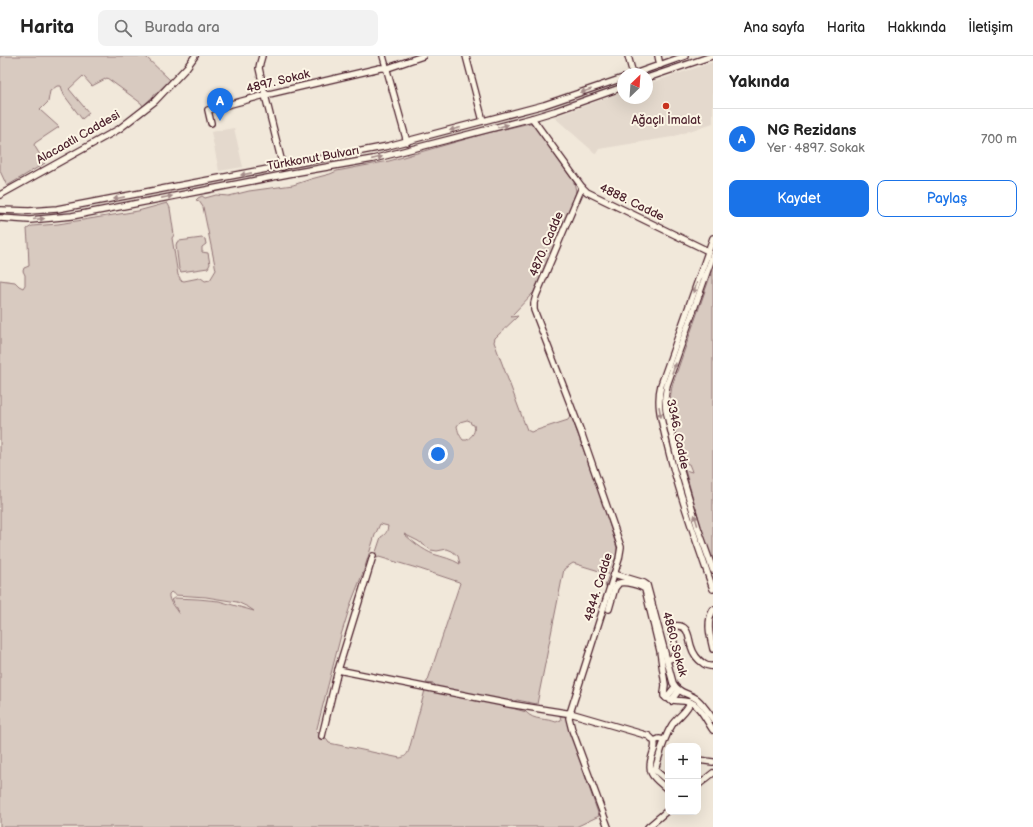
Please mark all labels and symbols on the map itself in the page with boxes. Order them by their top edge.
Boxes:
street label: 4897. Sokak [245,66,312,97]
north arrow [617,68,653,104]
pin: A [207,88,233,121]
one-way arrow [580,88,592,94]
marker: Ağaçlı İmalat [661,101,671,111]
street label: Alacaatlı Caddesi [34,107,123,167]
place label: Ağaçlı İmalat [631,112,701,128]
one-way arrow [497,122,509,128]
one-way arrow [449,126,461,132]
street label: Türkkonut Bulvarı [266,143,360,174]
one-way arrow [371,154,383,160]
one-way arrow [240,171,252,177]
street label: 4888. Cadde [597,180,667,225]
one-way arrow [161,194,173,200]
one-way arrow [112,195,125,201]
street label: 4870. Cadde [526,209,567,279]
one-way arrow [33,216,45,223]
one-way arrow [692,282,698,294]
one-way arrow [671,361,677,373]
street label: 3346. Cadde [663,398,692,470]
one-way arrow [657,406,663,418]
your location [428,444,448,464]
one-way arrow [693,514,699,526]
street label: 4844. Cadde [581,551,616,623]
street label: 4860. Sokak [659,610,690,678]

